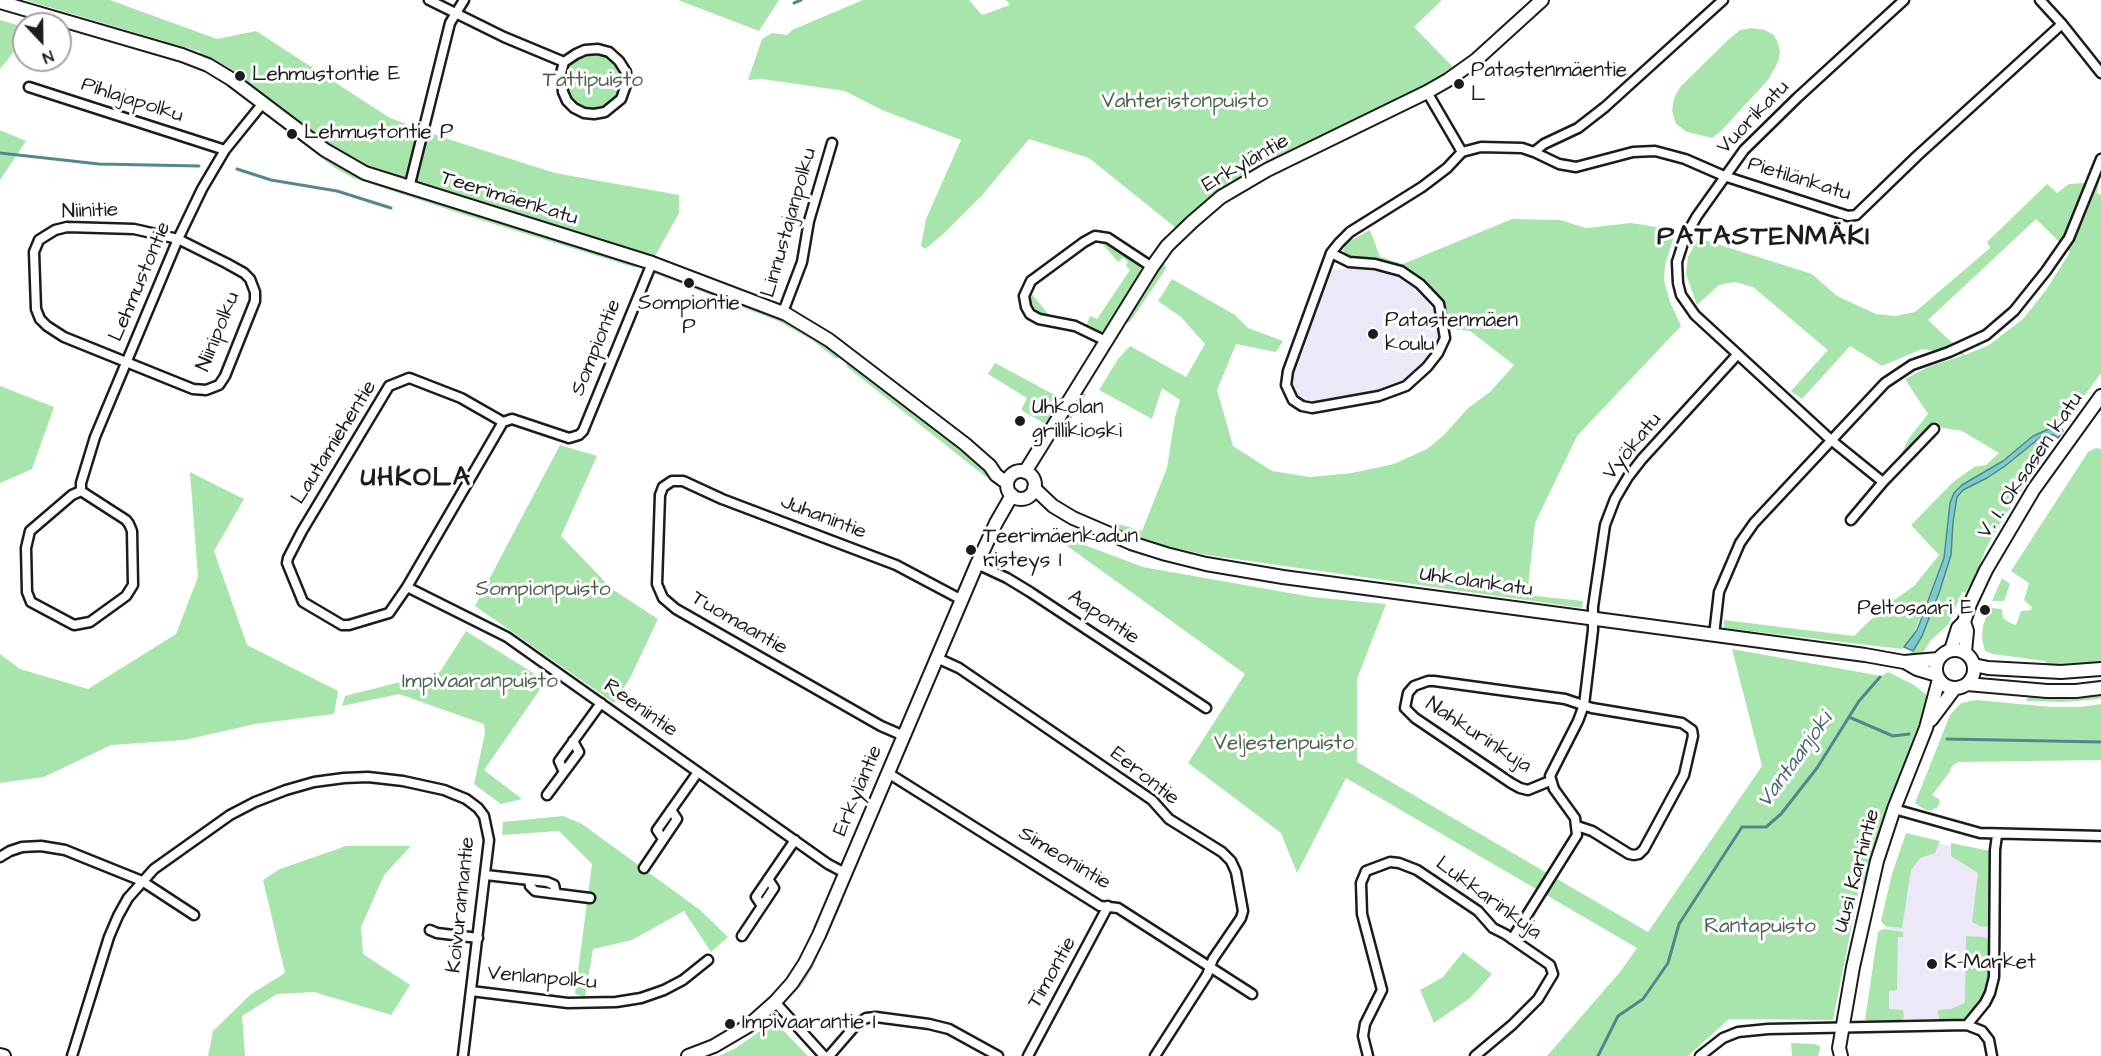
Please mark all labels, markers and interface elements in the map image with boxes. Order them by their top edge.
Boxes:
north arrow [12,12,72,72]
text: N [39,45,57,69]
place label: Patastenmäentie L [1471,59,1627,109]
place label: Lehmustontie E [252,63,401,89]
marker: Lehmustontie E [233,69,247,83]
park label: Tattipuisto [543,69,643,95]
street label: Pihlajapolku [78,73,186,129]
street label: Vuorikatu [1713,76,1795,160]
marker: Patastenmäentie L [1452,77,1466,91]
park label: Vahteristonpuisto [1102,90,1268,116]
place label: Lehmustontie P [304,121,453,147]
marker: Lehmustontie P [285,127,299,141]
street label: Erkyläntie [1198,129,1294,199]
street label: Linnustajanpolku [757,145,823,301]
street label: Pietilänkatu [1744,152,1854,208]
street label: Teerimäenkatu [437,166,581,232]
street label: Niinitie [61,198,119,226]
street label: Lehmustontie [104,218,178,346]
district label: PATASTENMÄKI [1657,222,1871,254]
marker: Sompiontie P [682,276,696,290]
street label: Niinipolku [192,289,246,375]
place label: Sompiontie P [638,292,740,342]
street label: Sompiontie [566,296,628,400]
place label: Patastenmäen koulu [1385,309,1518,359]
marker: Patastenmäen koulu [1366,327,1380,341]
street label: Lautamiehentie [287,376,383,510]
street label: V. I. Oksasen katu [1973,388,2089,544]
place label: Uhkolan grillikioski [1032,396,1122,446]
street label: Vyökatu [1598,408,1668,486]
marker: Uhkolan grillikioski [1013,414,1027,428]
district label: UHKOLA [361,463,471,495]
street label: Juhanintie [776,490,870,546]
place label: Teerimäenkadun risteys I [983,525,1138,575]
marker: Teerimäenkadun risteys I [964,543,978,557]
street label: Uhkolankatu [1418,563,1534,603]
park label: Sompionpuisto [475,578,611,604]
street label: Aapontie [1062,585,1144,651]
street label: Tuomaantie [686,586,792,662]
place label: Peltosaari E [1857,597,1973,623]
marker: Peltosaari E [1978,603,1992,617]
park label: Impivaaranpuisto [402,670,558,696]
street label: Reenintie [598,674,682,744]
street label: Nahkurinkuja [1420,692,1536,780]
water label: Vantaanjoki [1753,708,1839,814]
park label: Veljestenpuisto [1214,732,1354,758]
street label: Erkyläntie [829,742,889,840]
street label: Eerontie [1104,742,1184,812]
street label: Uusi Karhintie [1829,807,1887,935]
street label: Simeonintie [1013,822,1115,896]
street label: Koivurannantie [442,836,482,974]
street label: Lukkarinkuja [1430,852,1546,946]
park label: Rantapuisto [1704,915,1816,941]
street label: Timontie [1023,933,1083,1013]
place label: K-Market [1944,951,2036,977]
marker: K-Market [1925,957,1939,971]
street label: Venlanpolku [486,962,598,996]
place label: Impivaarantie I [742,1011,876,1037]
marker: Impivaarantie I [723,1017,737,1031]

